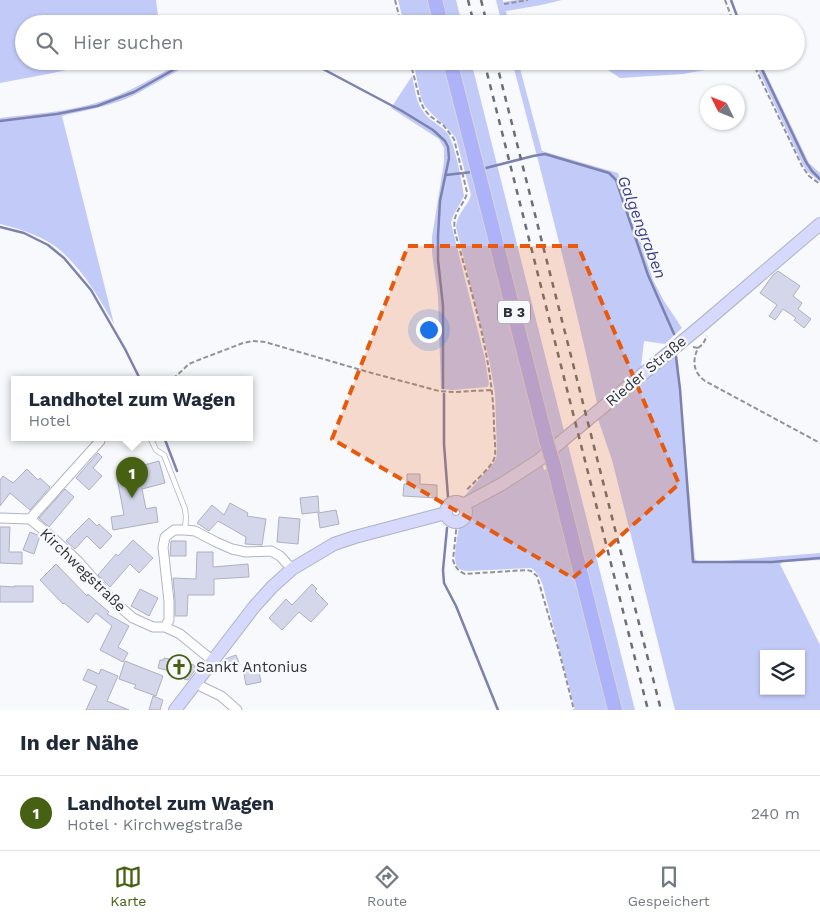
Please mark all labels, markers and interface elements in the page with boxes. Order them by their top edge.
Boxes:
search box [15,15,805,70]
icon: search [33,29,61,57]
text: Hier suchen [73,31,184,54]
north arrow [700,85,745,130]
water label: Galgengraben [614,173,670,281]
road number: B 3 [498,300,530,324]
your location [416,317,442,343]
street label: Rieder Straße [602,332,690,410]
popup [11,376,253,441]
text: Landhotel zum Wagen [28,388,236,411]
text: Hotel [28,411,70,430]
pin: 1 [116,457,148,498]
street label: Kirchwegstraße [36,524,130,616]
map controls [760,650,805,695]
button: layers [760,650,805,695]
church icon: Sankt Antonius [166,654,192,680]
place label: Sankt Antonius [196,658,307,676]
text: In der Nähe [20,730,139,755]
text: Landhotel zum Wagen [67,792,274,815]
text: 1 [33,804,39,823]
text: 240 m [751,804,800,823]
text: Hotel · Kirchwegstraße [67,815,243,834]
tab: Karte [110,863,146,909]
tab: Route [367,863,407,909]
tab: Gespeichert [628,863,710,909]

